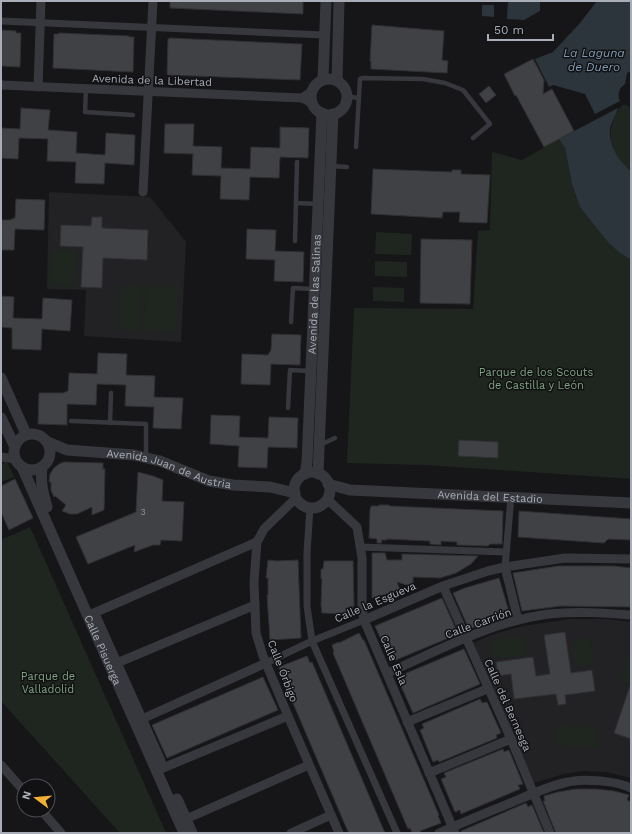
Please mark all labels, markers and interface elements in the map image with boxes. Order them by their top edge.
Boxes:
scale bar [488,16,553,42]
text: 50 m [494,23,524,37]
water label: La Laguna de Duero [563,46,625,74]
street label: Avenida de la Libertad [92,72,212,89]
street label: Avenida de las Salinas [306,234,324,355]
park label: Parque de los Scouts de Castilla y León [479,366,593,392]
street label: Avenida Juan de Austria [106,447,232,492]
street label: Avenida del Estadio [437,488,543,506]
house number: 3 [140,507,146,517]
street label: Calle la Esgueva [333,579,418,625]
street label: Calle Carrión [443,605,513,641]
street label: Calle Pisuerga [81,613,124,687]
street label: Calle Esla [377,633,410,687]
street label: Calle Órbigo [265,638,301,704]
street label: Calle del Bernesga [481,657,534,753]
park label: Parque de Valladolid [21,670,75,696]
north arrow [16,778,56,818]
text: N [19,790,34,801]

